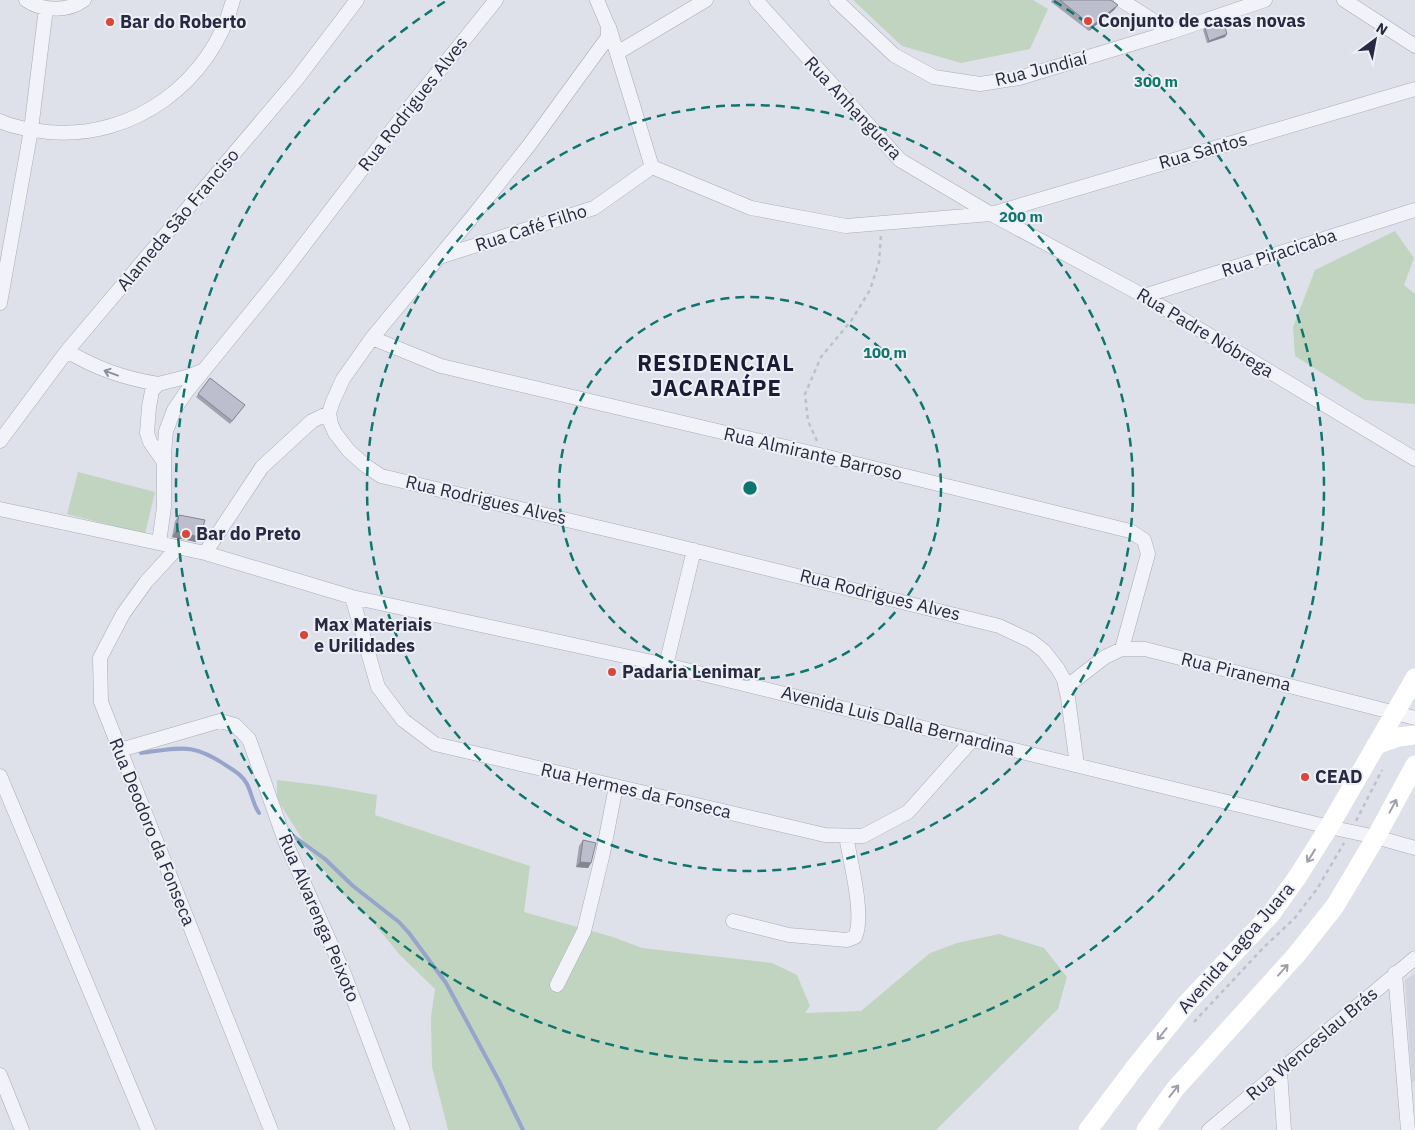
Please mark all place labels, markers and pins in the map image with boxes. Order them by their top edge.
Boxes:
place label: Conjunto de casas novas [1098,9,1306,32]
place label: Bar do Roberto [120,10,247,33]
marker: Conjunto de casas novas [1082,15,1094,27]
marker: Bar do Roberto [104,16,116,28]
centre of rings [741,479,759,497]
place label: Bar do Preto [196,522,301,545]
marker: Bar do Preto [180,528,192,540]
place label: Max Materiais e Urilidades [314,613,432,657]
marker: Max Materiais e Urilidades [298,629,310,641]
place label: Padaria Lenimar [622,660,761,683]
marker: Padaria Lenimar [606,666,618,678]
place label: CEAD [1315,765,1363,788]
marker: CEAD [1299,771,1311,783]

